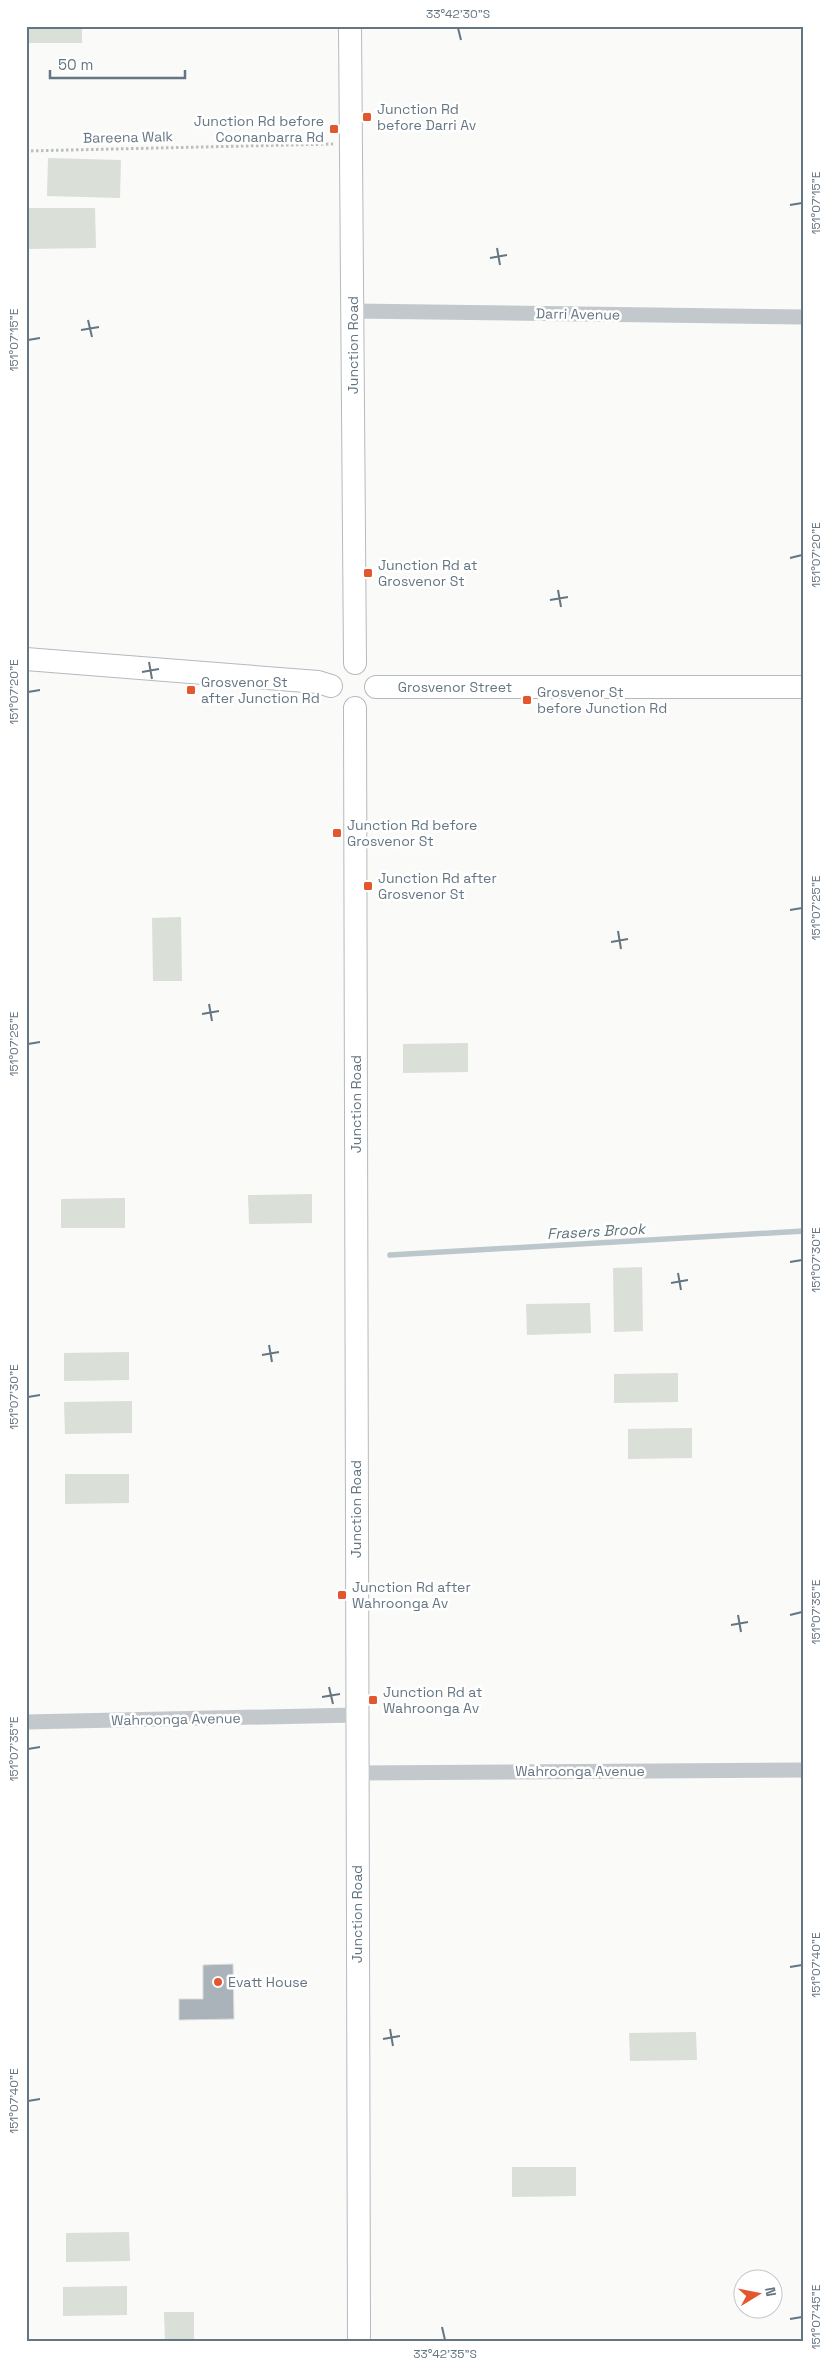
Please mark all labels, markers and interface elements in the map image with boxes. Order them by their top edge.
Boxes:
text: 33°42'30"S [426,6,490,22]
scale bar [50,48,185,80]
text: 50 m [58,55,93,74]
place label: Junction Rd before Darri Av [377,100,477,134]
marker: Junction Rd before Darri Av [361,111,373,123]
place label: Junction Rd before Coonanbarra Rd [194,112,324,146]
marker: Junction Rd before Coonanbarra Rd [328,123,340,135]
street label: Bareena Walk [83,127,174,147]
text: 151°07'15"E [808,171,824,234]
street label: Junction Road [344,296,362,394]
street label: Darri Avenue [536,304,620,324]
text: 151°07'15"E [6,308,22,371]
text: 151°07'20"E [808,522,824,588]
place label: Junction Rd at Grosvenor St [378,556,477,590]
marker: Junction Rd at Grosvenor St [362,567,374,579]
text: 151°07'20"E [6,659,22,725]
place label: Grosvenor St after Junction Rd [201,673,320,707]
street label: Grosvenor Street [398,678,512,696]
place label: Grosvenor St before Junction Rd [537,683,667,717]
marker: Grosvenor St after Junction Rd [185,684,197,696]
marker: Grosvenor St before Junction Rd [521,694,533,706]
place label: Junction Rd before Grosvenor St [347,816,477,850]
marker: Junction Rd before Grosvenor St [331,827,343,839]
place label: Junction Rd after Grosvenor St [378,869,497,903]
text: 151°07'25"E [808,875,824,941]
marker: Junction Rd after Grosvenor St [362,880,374,892]
text: 151°07'25"E [6,1011,22,1077]
street label: Junction Road [347,1055,365,1153]
water label: Frasers Brook [547,1219,647,1243]
text: 151°07'30"E [808,1227,824,1293]
text: 151°07'30"E [6,1364,22,1430]
street label: Junction Road [347,1460,365,1558]
place label: Junction Rd after Wahroonga Av [352,1578,471,1612]
text: 151°07'35"E [808,1579,824,1645]
marker: Junction Rd after Wahroonga Av [336,1589,348,1601]
place label: Junction Rd at Wahroonga Av [383,1683,482,1717]
marker: Junction Rd at Wahroonga Av [367,1694,379,1706]
street label: Wahroonga Avenue [111,1709,241,1729]
text: 151°07'35"E [6,1716,22,1782]
street label: Wahroonga Avenue [515,1762,645,1780]
street label: Junction Road [348,1865,366,1963]
text: 151°07'40"E [808,1932,824,1998]
place label: Evatt House [228,1973,308,1991]
marker: Evatt House [212,1976,224,1988]
text: 151°07'40"E [6,2068,22,2134]
north arrow [732,2270,782,2320]
text: 151°07'45"E [808,2284,824,2349]
text: N [761,2286,780,2298]
text: 33°42'35"S [413,2346,477,2362]

